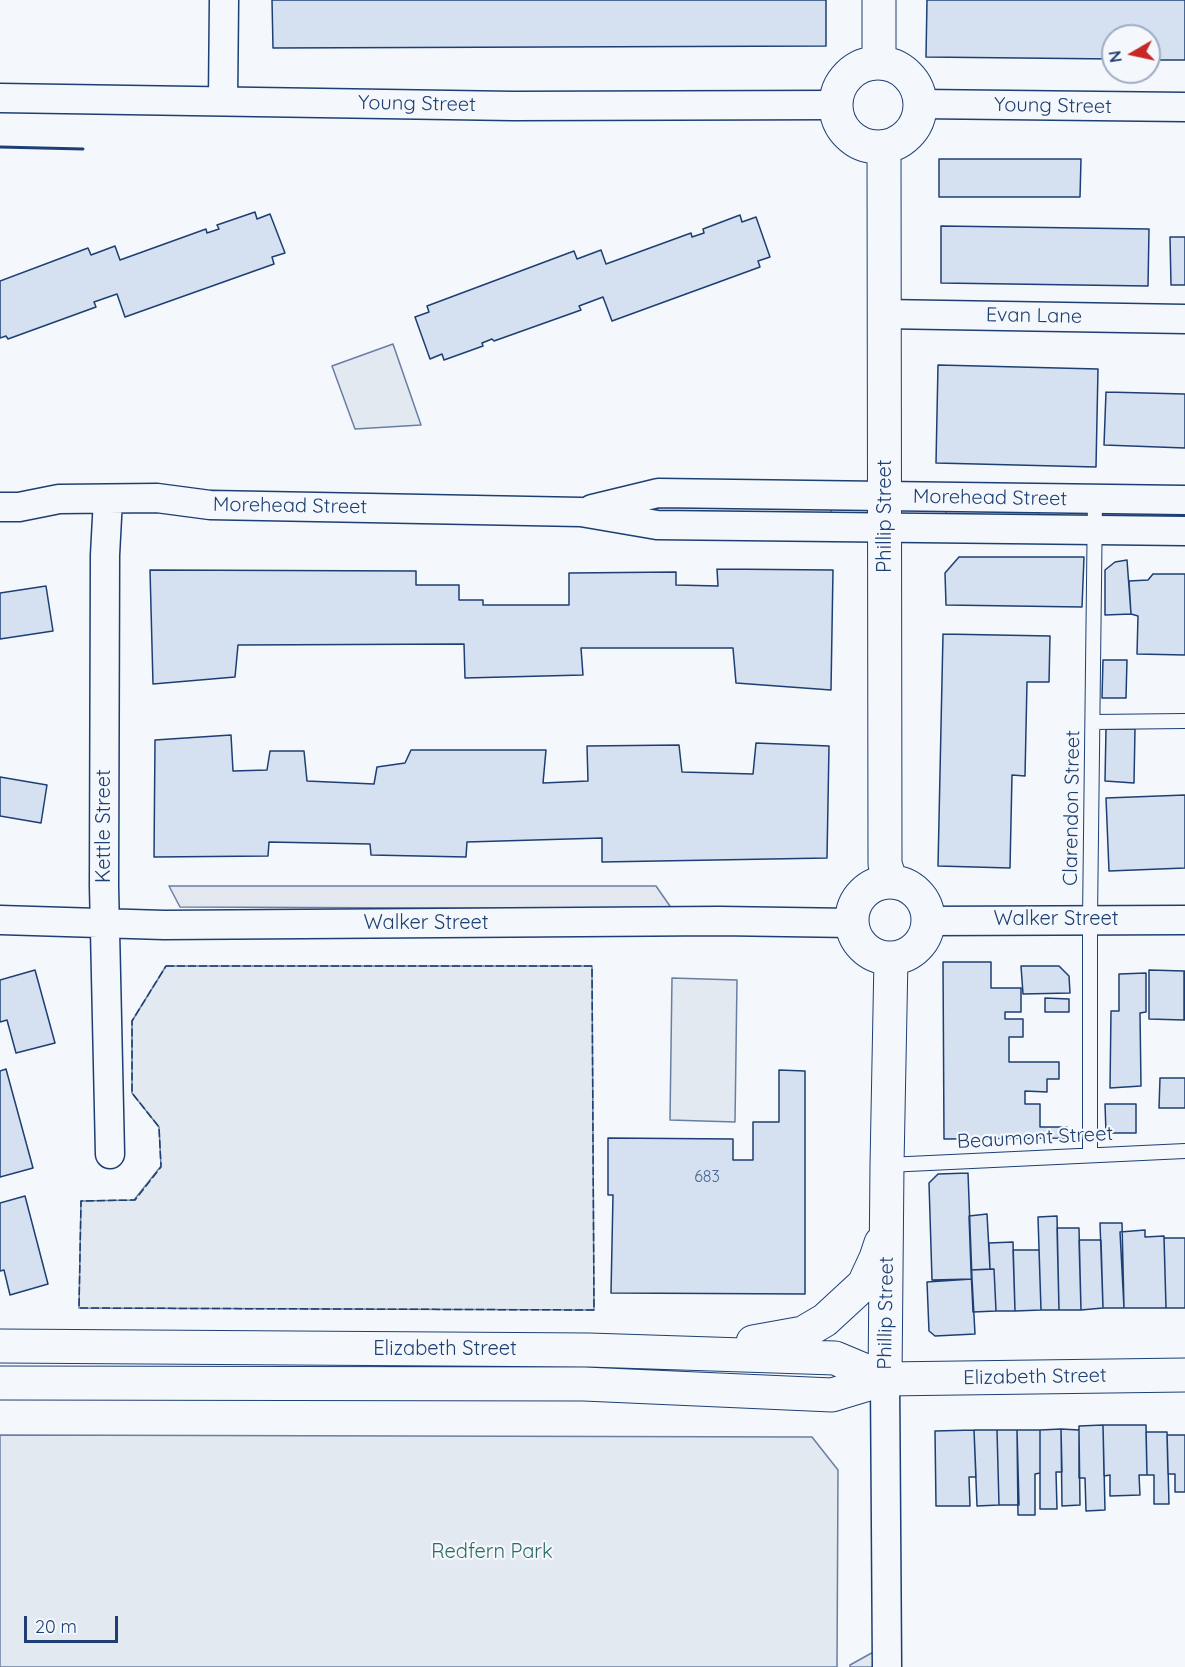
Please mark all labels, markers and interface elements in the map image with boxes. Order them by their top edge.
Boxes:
north arrow [1101,24,1161,84]
text: N [1104,49,1126,64]
street label: Young Street [358,91,476,117]
street label: Young Street [994,93,1112,119]
street label: Evan Lane [986,303,1082,329]
street label: Phillip Street [873,459,897,573]
street label: Morehead Street [913,485,1067,511]
street label: Morehead Street [213,493,367,519]
street label: Clarendon Street [1059,730,1085,886]
street label: Kettle Street [92,769,116,883]
street label: Walker Street [993,907,1119,931]
street label: Walker Street [363,911,489,935]
street label: Beaumont Street [956,1122,1114,1154]
house number: 683 [694,1167,720,1187]
street label: Phillip Street [873,1256,899,1370]
street label: Elizabeth Street [373,1337,517,1361]
street label: Elizabeth Street [963,1364,1107,1390]
park label: Redfern Park [431,1540,553,1564]
scale bar [27,1604,122,1642]
text: 20 m [35,1615,77,1638]

